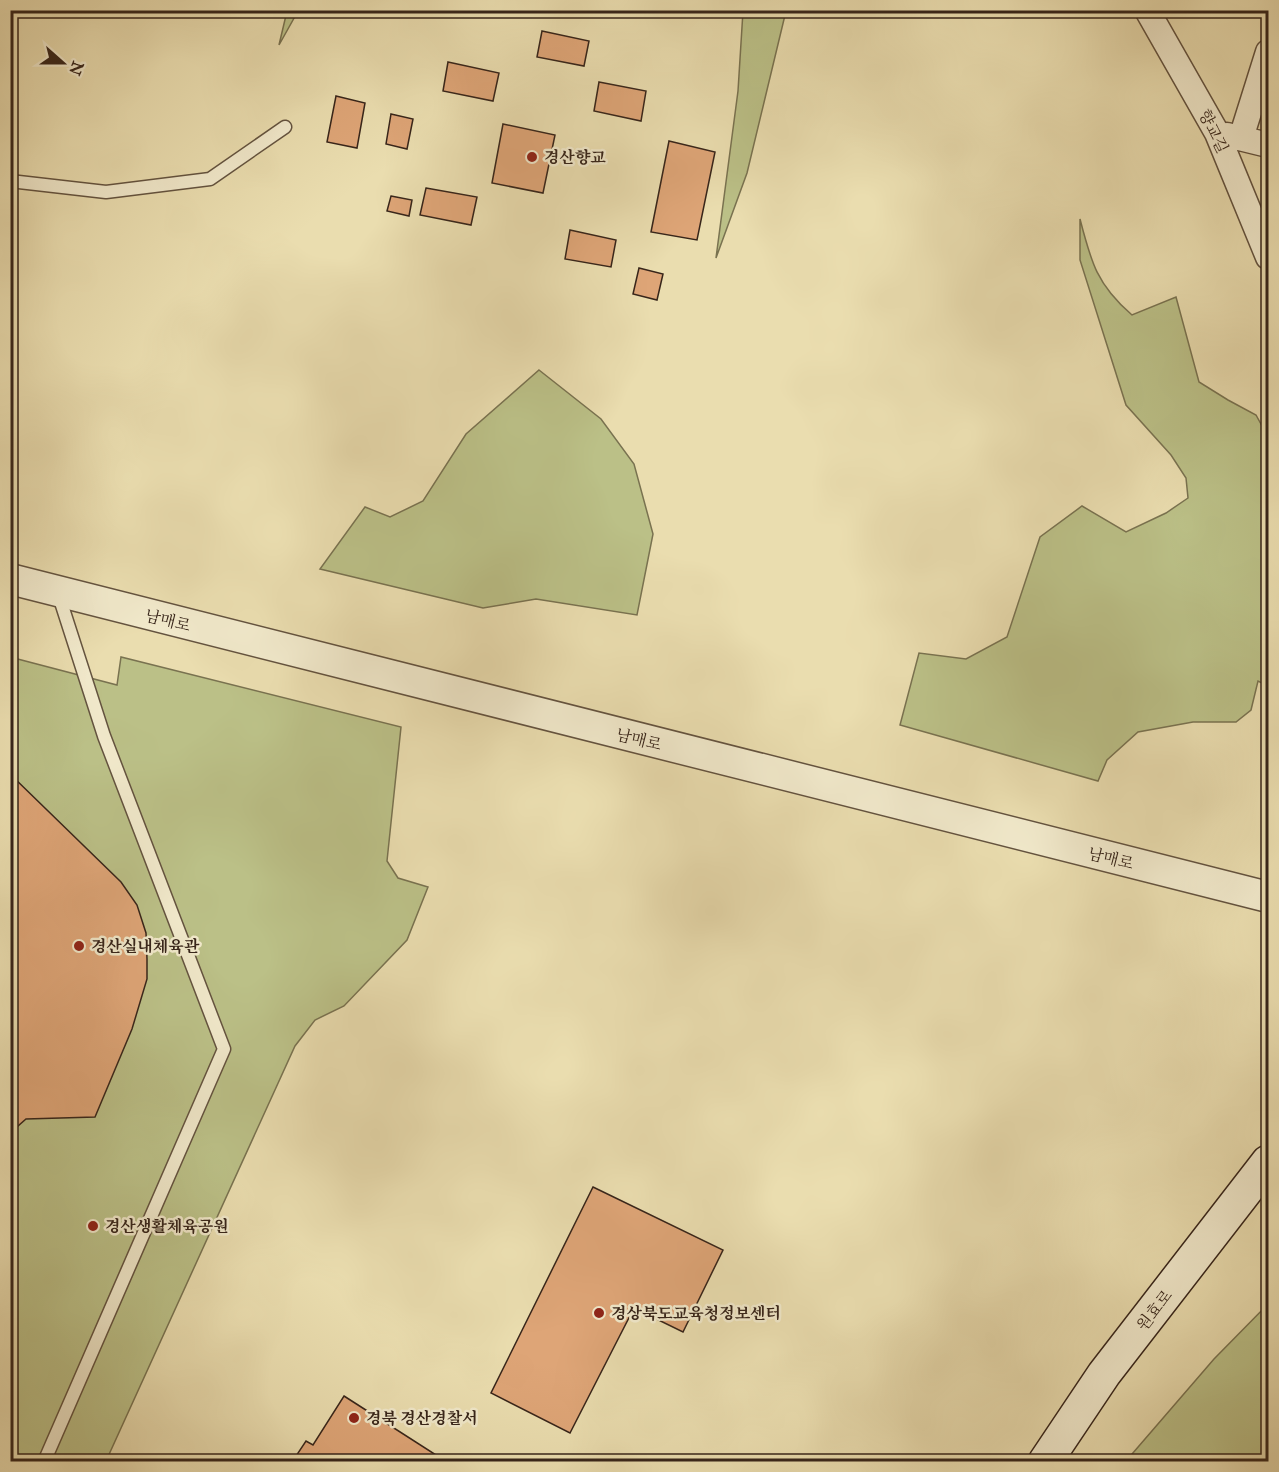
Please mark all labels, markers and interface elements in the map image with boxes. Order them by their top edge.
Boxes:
north arrow [33,33,93,93]
text: N [65,58,88,78]
street label: 향교길 [1195,106,1232,156]
place label: 경산향교 [544,148,606,167]
marker: 경산향교 [525,150,539,164]
street label: 남매로 [143,606,193,635]
street label: 남매로 [614,725,664,754]
street label: 남매로 [1086,844,1136,873]
place label: 경산실내체육관 [91,937,200,956]
marker: 경산실내체육관 [72,939,86,953]
place label: 경산생활체육공원 [105,1217,229,1236]
marker: 경산생활체육공원 [86,1219,100,1233]
street label: 원효로 [1133,1286,1176,1334]
place label: 경상북도교육청정보센터 [611,1304,781,1323]
marker: 경상북도교육청정보센터 [592,1306,606,1320]
place label: 경북 경산경찰서 [366,1409,478,1428]
marker: 경북 경산경찰서 [347,1411,361,1425]

